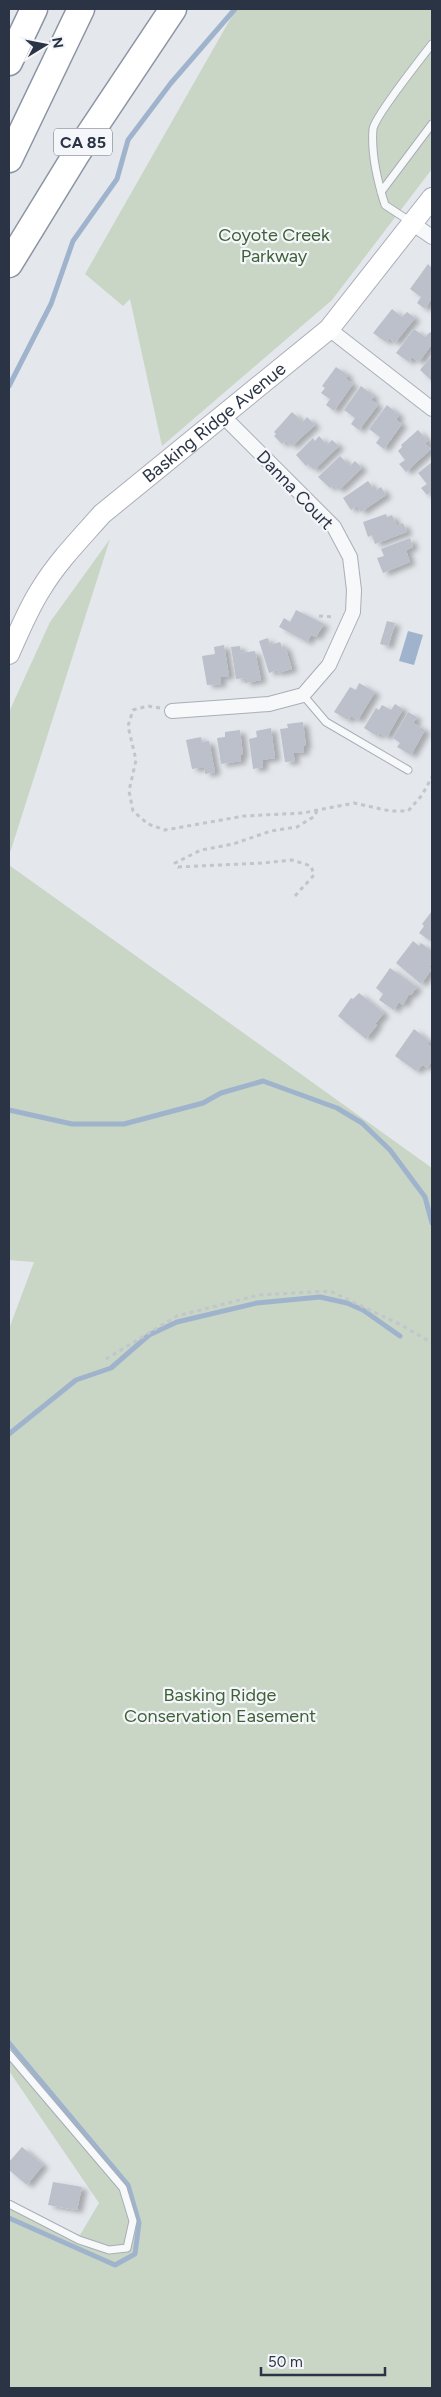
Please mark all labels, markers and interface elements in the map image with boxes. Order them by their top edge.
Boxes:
north arrow [20,20,70,70]
text: N [48,36,67,50]
road number: CA 85 [54,128,112,156]
park label: Coyote Creek Parkway [218,224,330,267]
street label: Basking Ridge Avenue [138,358,290,487]
street label: Danna Court [252,446,338,534]
park label: Basking Ridge Conservation Easement [124,1684,316,1727]
scale bar [261,2344,385,2376]
text: 50 m [268,2353,303,2371]

